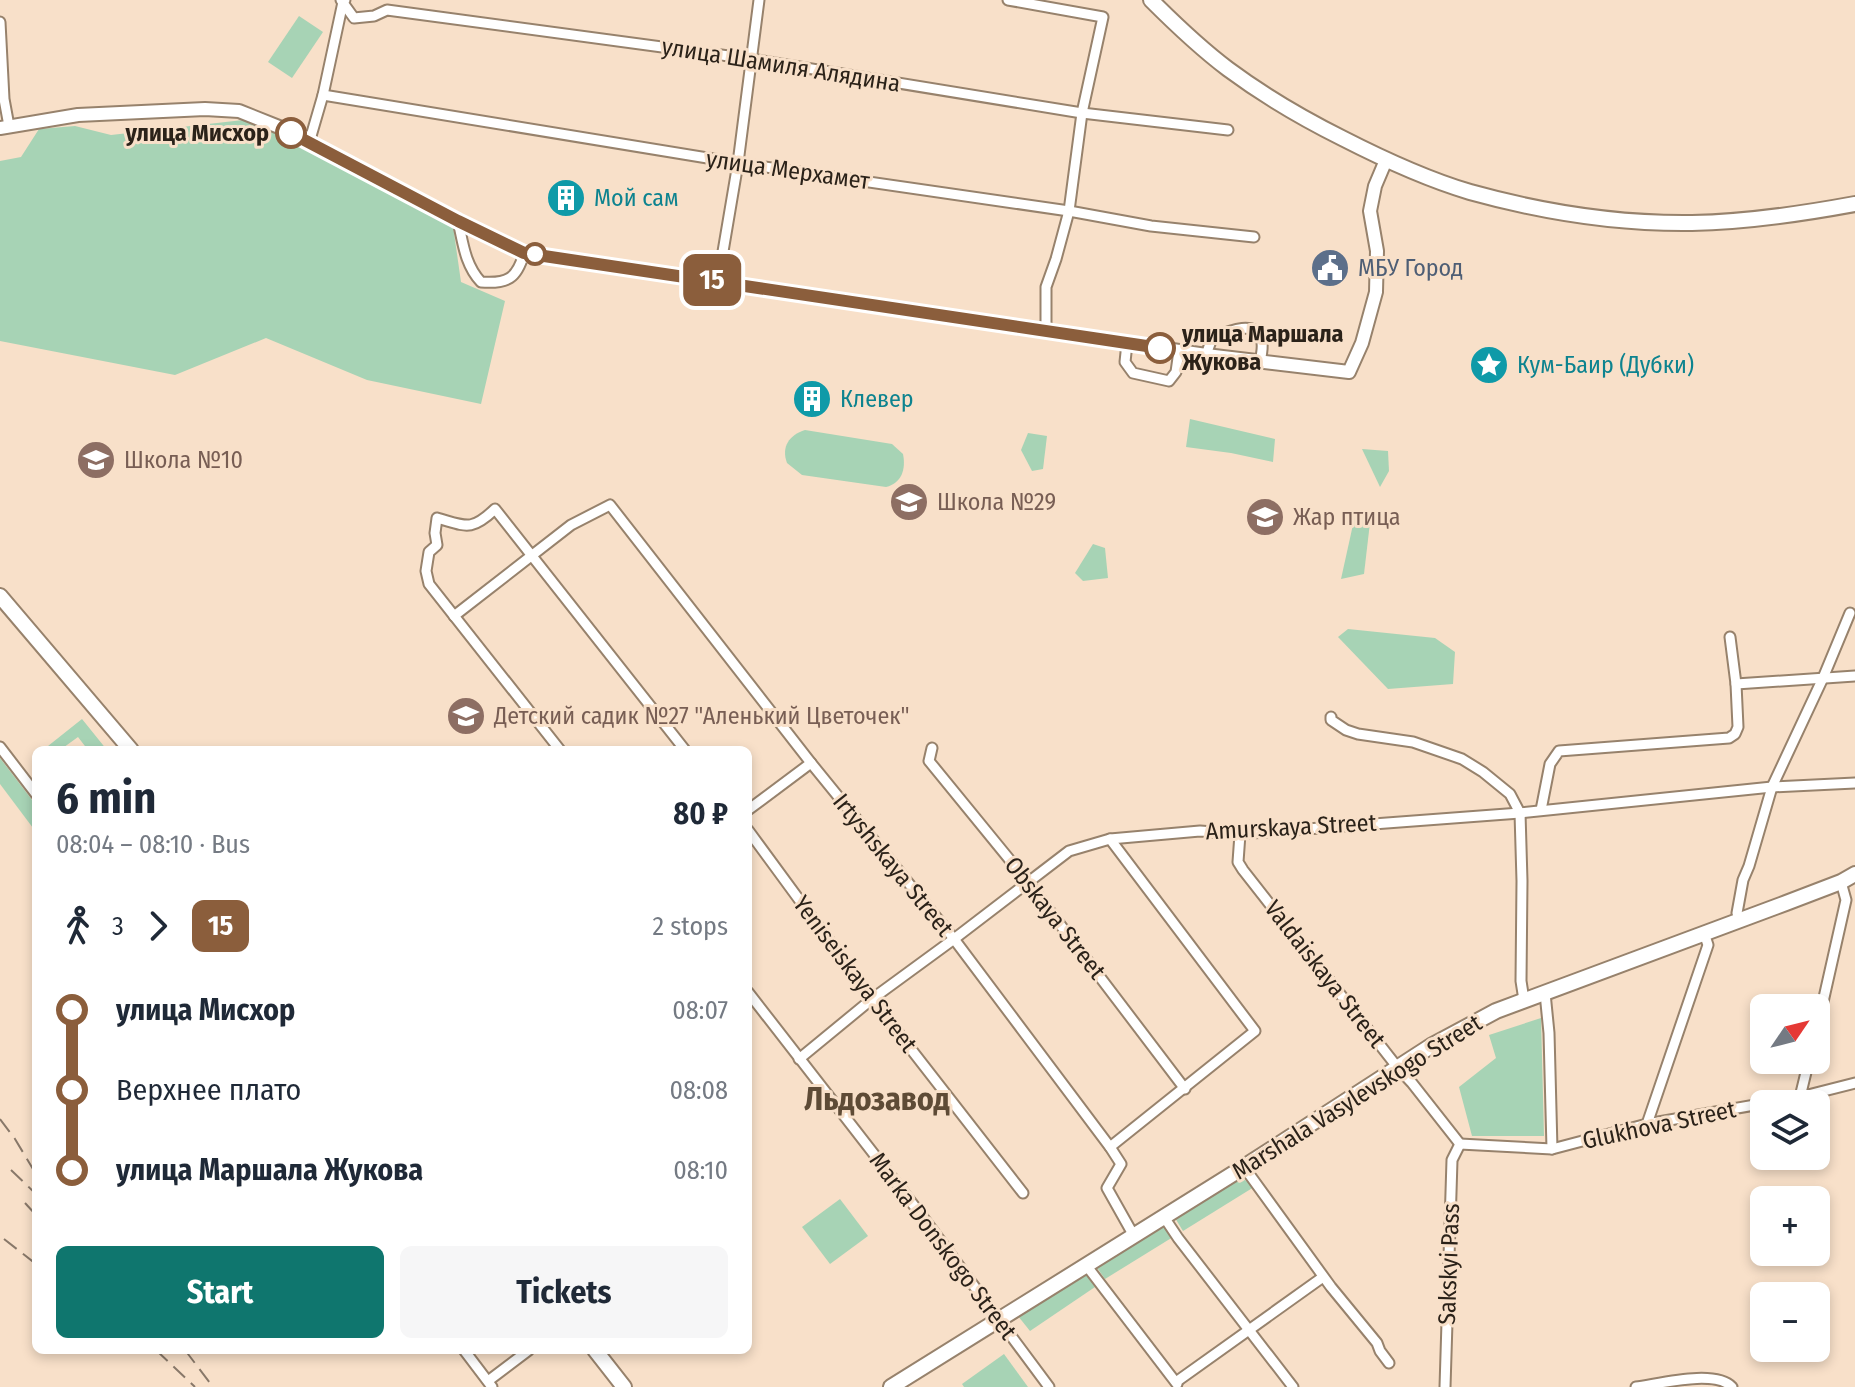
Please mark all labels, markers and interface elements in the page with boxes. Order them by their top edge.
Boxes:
street label: улица Шамиля Алядина [660,32,902,98]
marker: улица Мисхор [276,118,306,148]
place label: улица Мисхор [125,119,269,147]
street label: улица Мерхамет [704,145,872,195]
building icon: Мой сам [545,177,587,219]
place label: Мой сам [594,184,679,212]
unlabelled marker [524,243,546,265]
public building icon: МБУ Город [1309,247,1351,289]
line badge: 15 [676,254,748,306]
place label: МБУ Город [1358,254,1463,282]
text: 15 [699,263,725,296]
place label: улица Маршала Жукова [1181,320,1344,376]
marker: улица Маршала Жукова [1145,333,1175,363]
place icon: Кум-Баир (Дубки) [1468,344,1510,386]
place label: Кум-Баир (Дубки) [1517,351,1694,379]
building icon: Клевер [791,378,833,420]
place label: Клевер [840,385,914,413]
school or university icon: Школа №10 [75,439,117,481]
place label: Школа №10 [124,446,243,474]
school or university icon: Школа №29 [888,481,930,523]
place label: Школа №29 [937,488,1056,516]
school or university icon: Жар птица [1244,496,1286,538]
place label: Жар птица [1293,503,1401,531]
school or university icon: Детский садик №27 "Аленький Цветочек" [445,695,487,737]
place label: Детский садик №27 "Аленький Цветочек" [493,702,910,730]
text: 6 min [56,772,156,825]
street label: Irtyshskaya Street [827,788,959,942]
text: 80 ₽ [673,796,728,832]
street label: Amurskaya Street [1205,809,1377,845]
text: 08:04 – 08:10 · Bus [56,829,250,860]
street label: Obskaya Street [999,851,1111,985]
street label: Yeniseiskaya Street [787,890,923,1058]
street label: Valdaiskaya Street [1259,895,1391,1053]
icon: walk [56,904,100,948]
icon: forward [136,904,180,948]
text: 15 [208,909,233,942]
text: 3 [112,911,124,942]
text: 2 stops [653,911,728,942]
text: улица Мисхор [116,992,295,1028]
north arrow [1750,994,1830,1074]
map controls [1750,994,1830,1362]
text: 08:07 [672,995,728,1026]
street label: Marshala Vasylevskogo Street [1227,1009,1487,1185]
text: Верхнее плато [116,1072,301,1108]
text: 08:08 [669,1075,728,1106]
district label: Льдозавод [804,1080,950,1118]
button: layers [1750,1090,1830,1170]
street label: Glukhova Street [1580,1095,1738,1155]
street label: Marka Donskogo Street [864,1147,1022,1345]
text: улица Маршала Жукова [116,1152,423,1188]
text: 08:10 [673,1155,728,1186]
button: + [1750,1186,1830,1266]
street label: Sakskyi Pass [1433,1203,1465,1325]
button: Start [56,1246,384,1338]
button: Tickets [400,1246,728,1338]
button: − [1750,1282,1830,1362]

